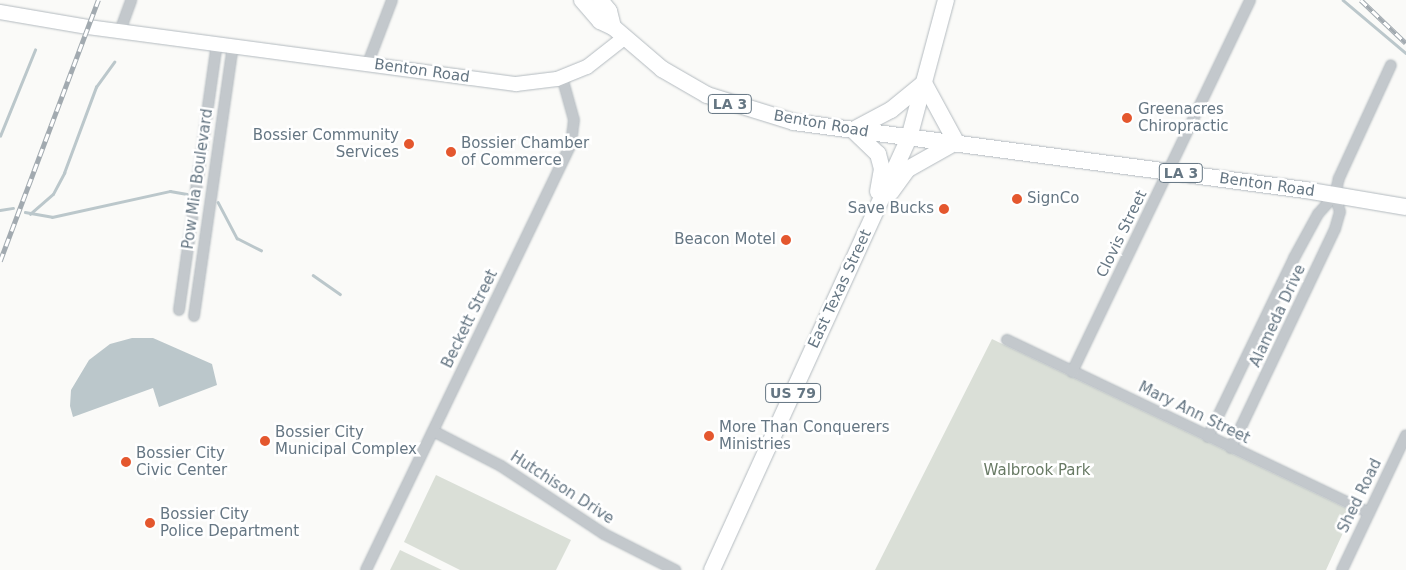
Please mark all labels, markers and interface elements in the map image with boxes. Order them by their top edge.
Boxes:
street label: Benton Road [373,55,471,87]
road number: LA 3 [708,92,752,116]
place label: Greenacres Chiropractic [1138,100,1229,135]
street label: Benton Road [772,107,870,141]
street label: Pow Mia Boulevard [179,108,217,250]
marker: Greenacres Chiropractic [1120,111,1134,125]
place label: Bossier Community Services [253,126,399,161]
place label: Bossier Chamber of Commerce [461,134,589,169]
marker: Bossier Community Services [403,138,415,150]
marker: Bossier Chamber of Commerce [445,146,457,158]
road number: LA 3 [1158,162,1204,184]
street label: Benton Road [1218,169,1316,201]
street label: Clovis Street [1093,187,1151,281]
place label: SignCo [1027,190,1079,208]
marker: SignCo [1011,193,1023,205]
place label: Save Bucks [848,200,934,218]
marker: Save Bucks [938,203,950,215]
street label: East Texas Street [805,227,875,351]
place label: Beacon Motel [674,231,776,249]
marker: Beacon Motel [780,234,792,246]
street label: Alameda Drive [1246,262,1310,370]
street label: Beckett Street [438,267,502,371]
street label: Mary Ann Street [1135,378,1253,448]
road number: US 79 [764,382,822,404]
place label: More Than Conquerers Ministries [719,418,890,453]
place label: Bossier City Municipal Complex [275,423,417,458]
marker: More Than Conquerers Ministries [703,430,715,442]
marker: Bossier City Municipal Complex [259,435,271,447]
place label: Bossier City Civic Center [136,444,227,479]
street label: Hutchison Drive [507,448,617,528]
marker: Bossier City Civic Center [120,456,132,468]
street label: Shed Road [1334,456,1386,536]
park label: Walbrook Park [984,462,1090,480]
place label: Bossier City Police Department [160,505,299,540]
marker: Bossier City Police Department [144,517,156,529]

